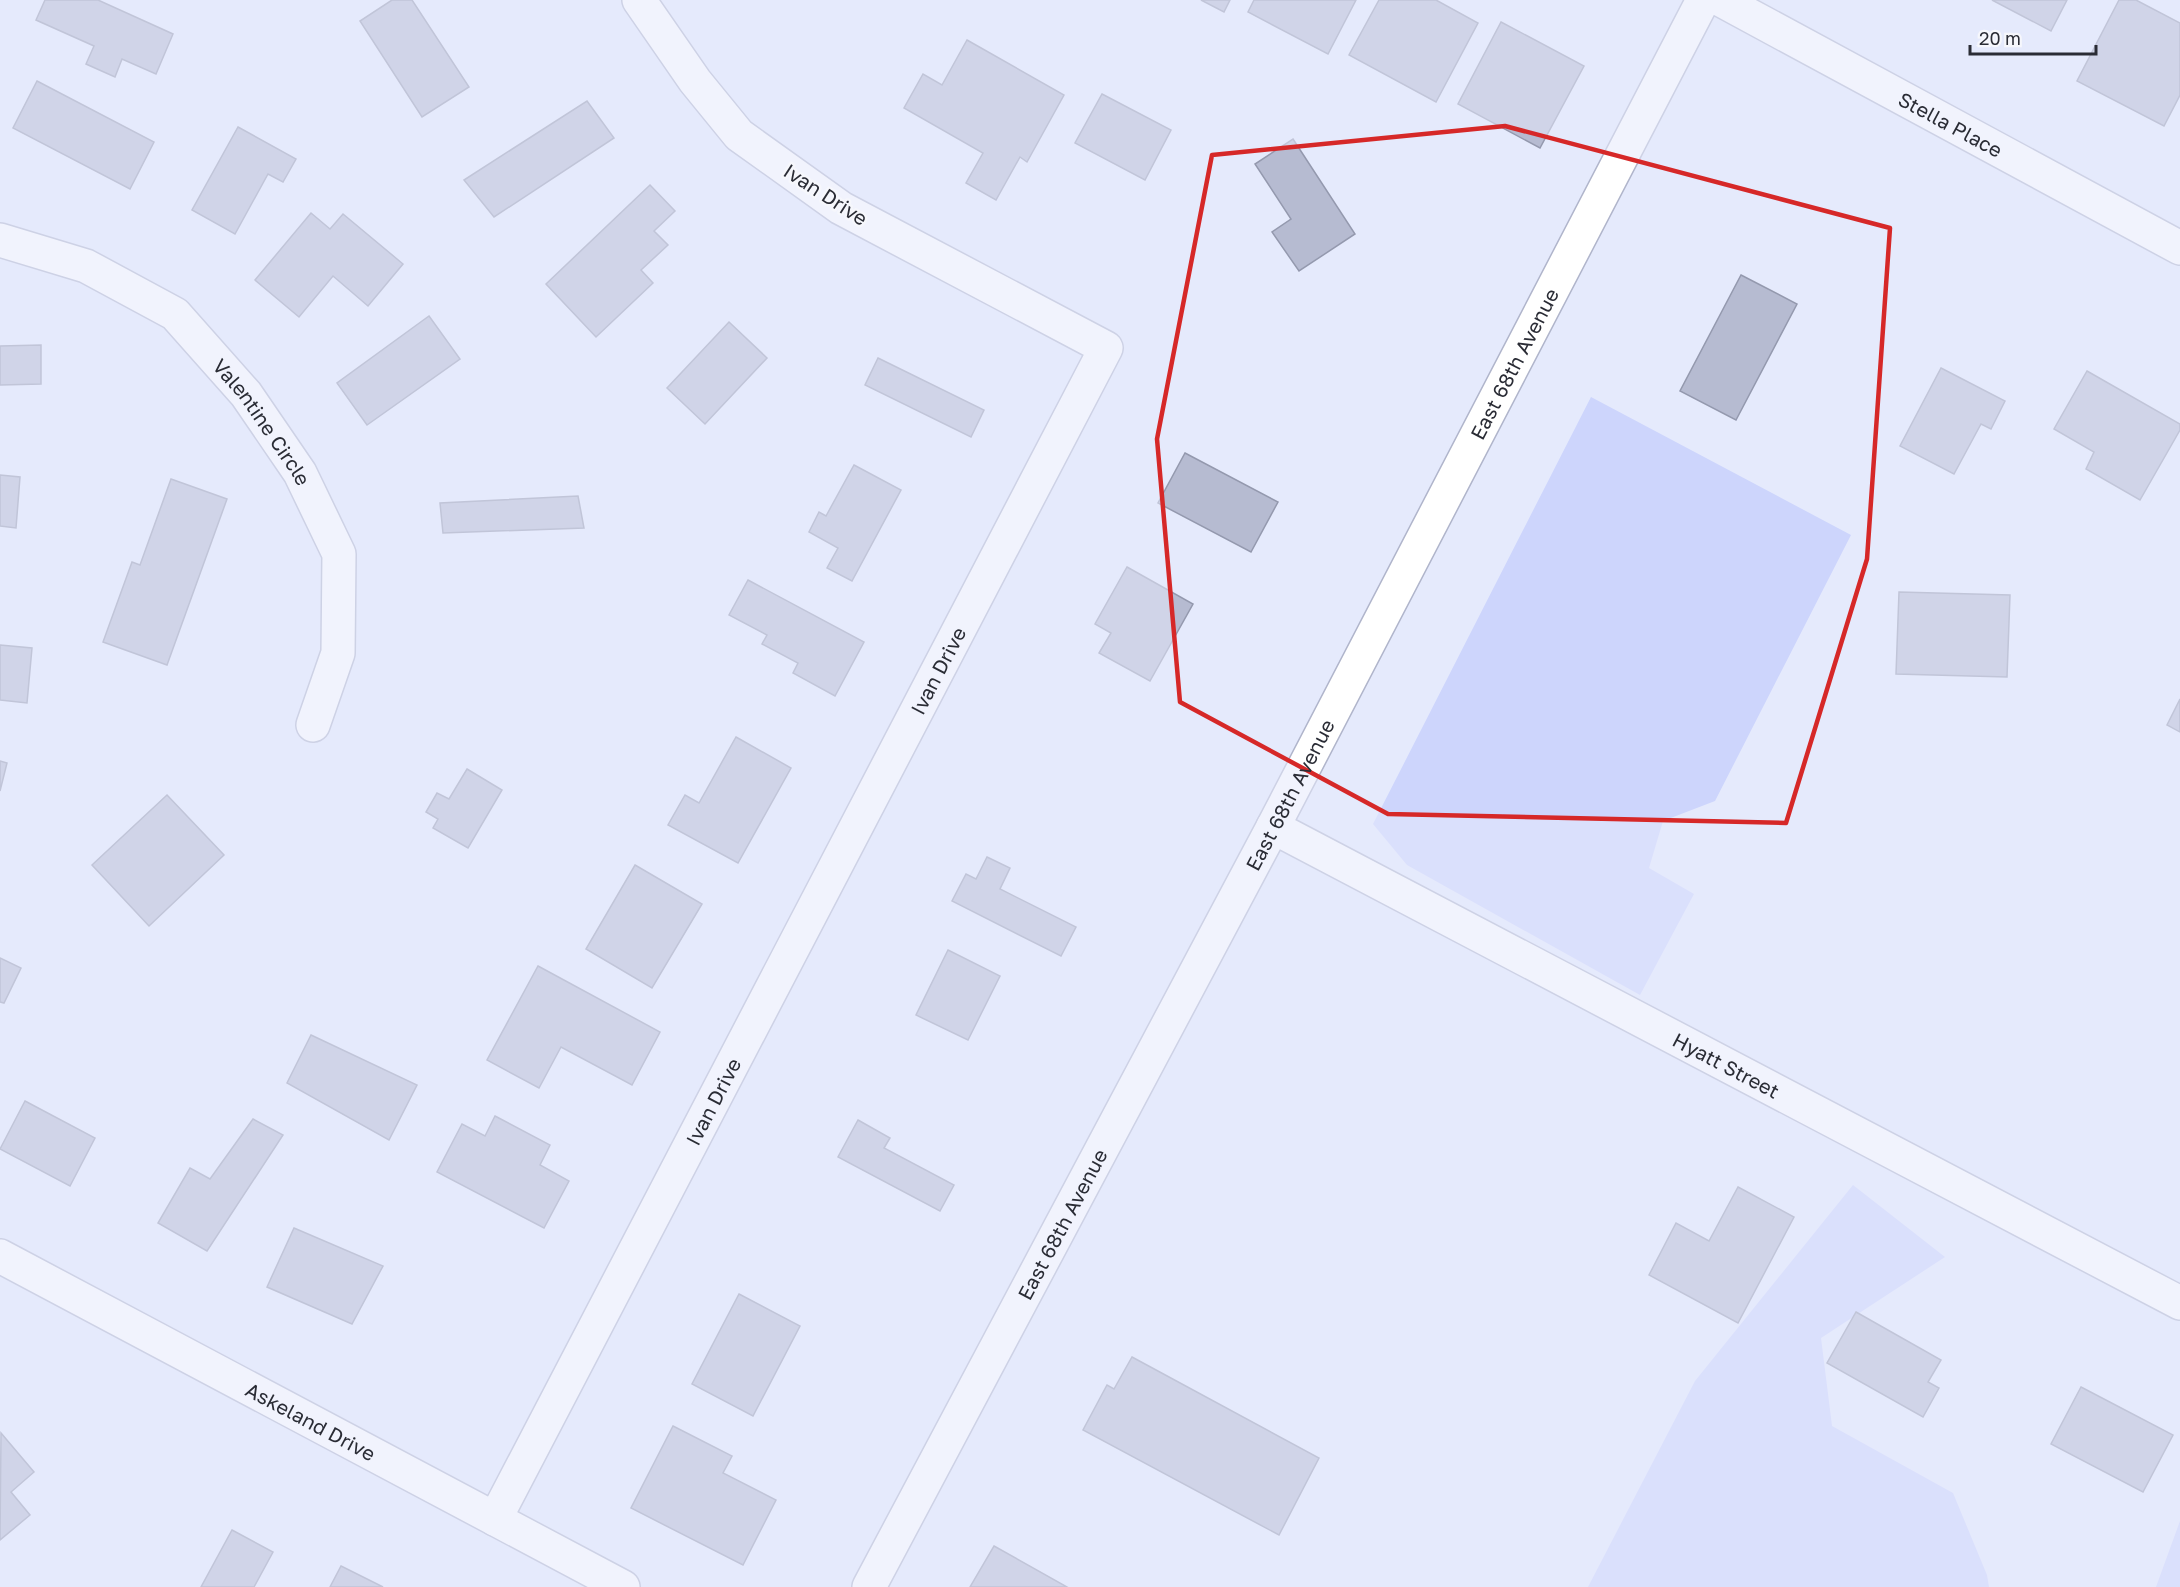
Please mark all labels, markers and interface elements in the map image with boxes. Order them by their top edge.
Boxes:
scale bar [1970,18,2096,56]
text: 20 m [1979,27,2021,49]
street label: Stella Place [1895,86,2007,162]
street label: Ivan Drive [780,158,872,230]
street label: East 68th Avenue [1465,284,1563,443]
street label: Valentine Circle [208,354,316,489]
street label: Ivan Drive [905,623,970,718]
street label: East 68th Avenue [1240,715,1339,874]
street label: Hyatt Street [1669,1027,1784,1103]
street label: Ivan Drive [680,1054,746,1149]
street label: East 68th Avenue [1012,1145,1112,1304]
street label: Askeland Drive [242,1377,380,1465]

